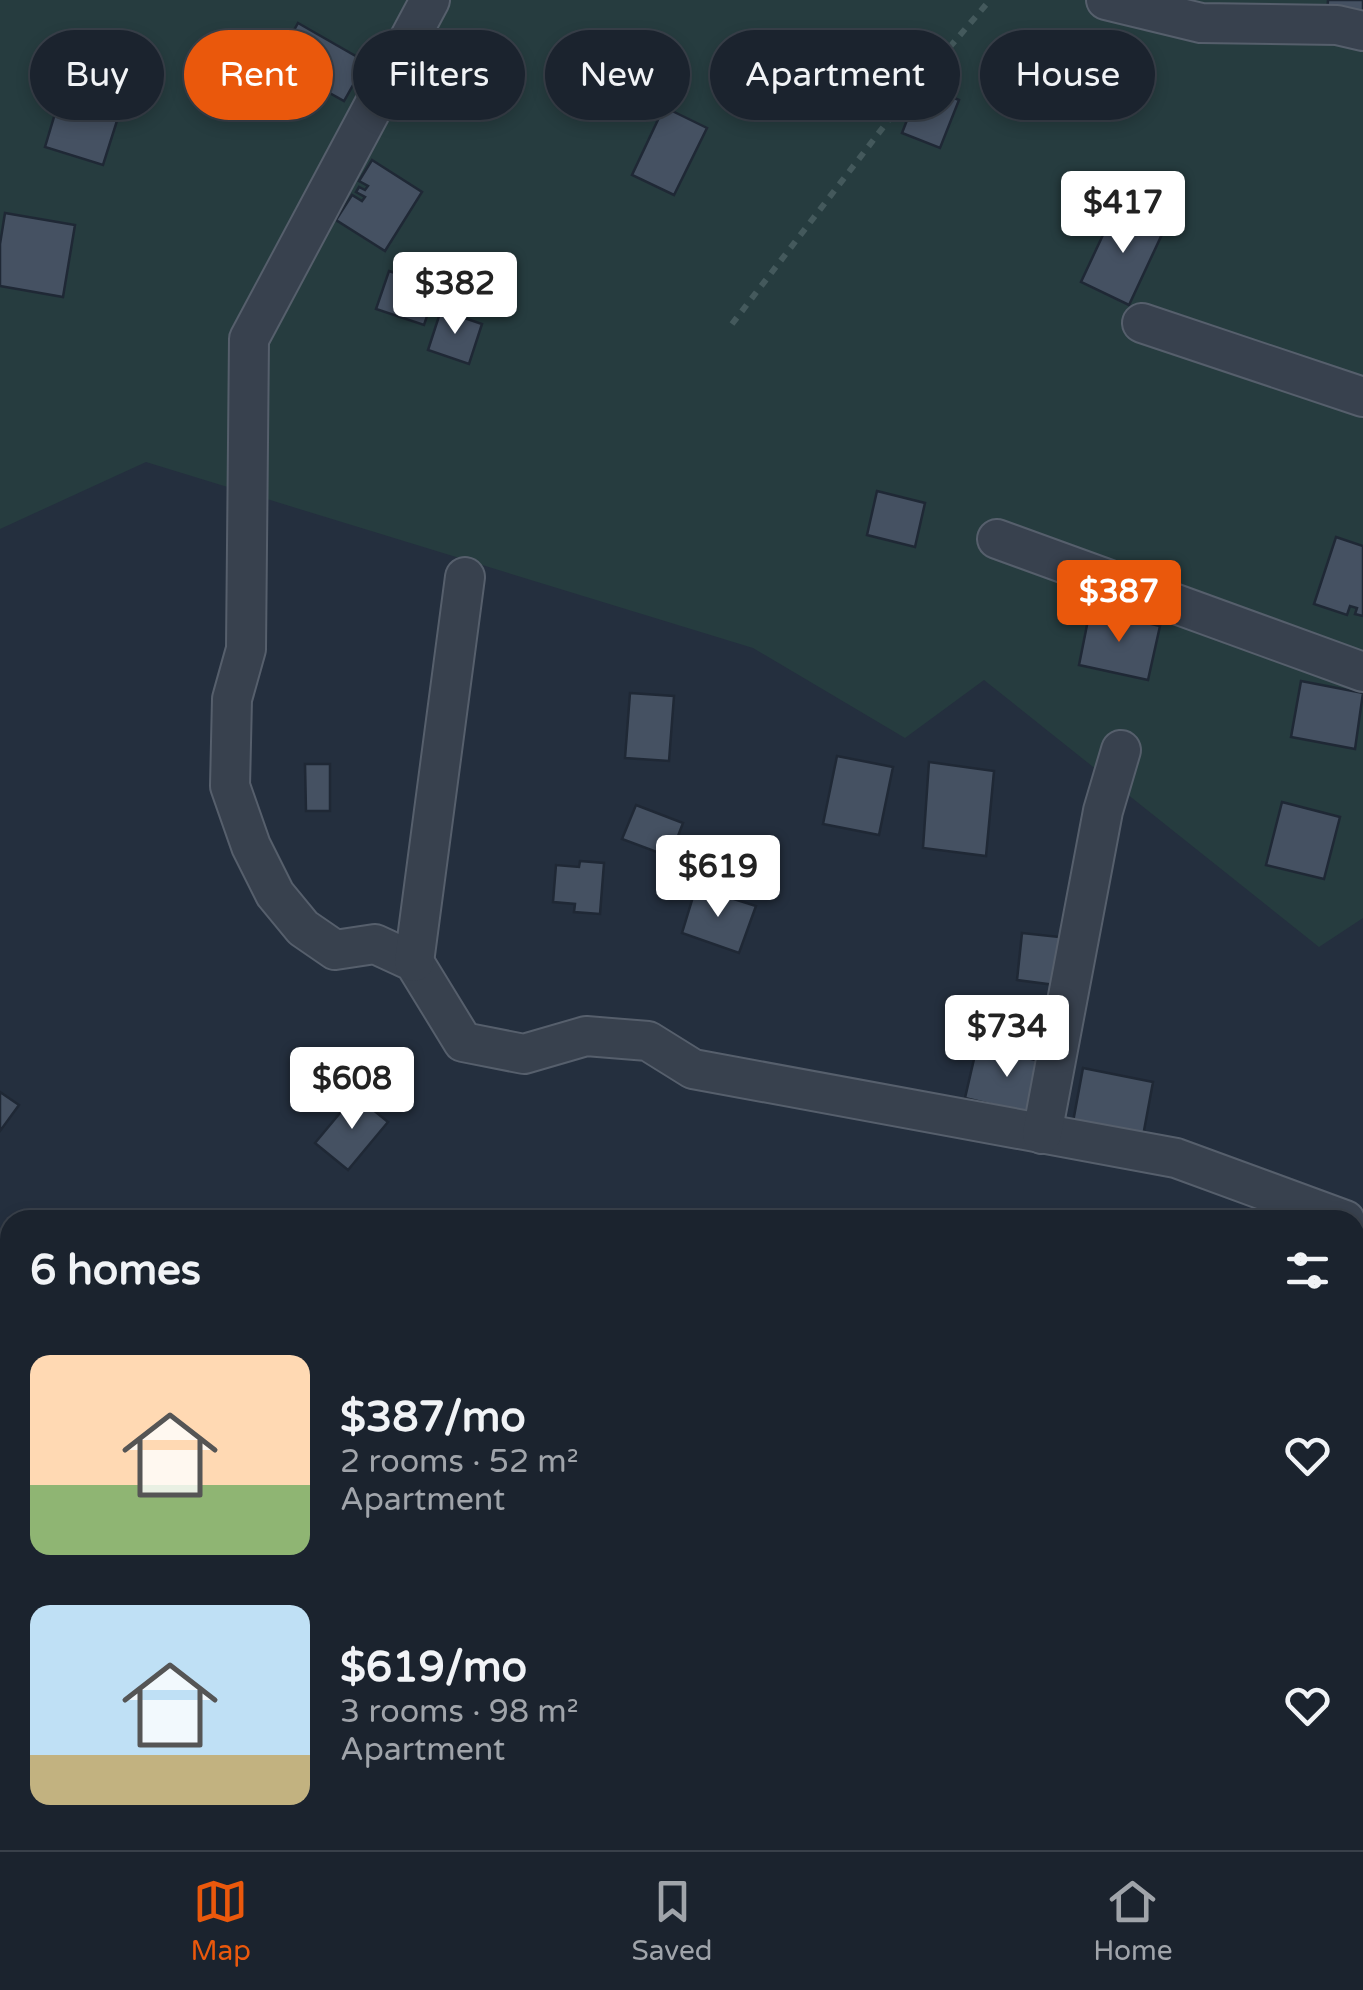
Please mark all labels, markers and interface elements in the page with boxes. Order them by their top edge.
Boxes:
chip: Buy [30,30,164,120]
chip: Rent [184,30,333,120]
chip: Filters [353,30,525,120]
chip: New [545,30,690,120]
chip: Apartment [710,30,960,120]
chip: House [980,30,1155,120]
pin: $417 [1064,171,1182,256]
text: $417 [1083,184,1163,222]
pin: $382 [396,252,514,337]
text: $382 [415,265,495,303]
pin: $387 [1060,560,1178,645]
text: $387 [1079,573,1159,611]
pin: $619 [659,835,777,920]
text: $619 [678,848,758,886]
pin: $734 [948,995,1066,1080]
text: $734 [967,1008,1047,1046]
pin: $608 [293,1047,411,1132]
text: $608 [312,1060,392,1098]
icon: filters [1280,1243,1335,1298]
text: 6 homes [30,1245,201,1296]
text: $387/mo [340,1392,526,1443]
icon: home [110,1395,230,1515]
icon: heart [1280,1428,1335,1483]
text: 2 rooms · 52 m² [340,1443,579,1481]
text: Apartment [340,1481,505,1519]
text: $619/mo [340,1642,527,1693]
icon: home [110,1645,230,1765]
icon: heart [1280,1678,1335,1733]
text: 3 rooms · 98 m² [340,1693,579,1731]
text: Apartment [340,1731,505,1769]
tab: Map [190,1874,251,1968]
tab: Saved [632,1874,713,1968]
tab: Home [1093,1874,1173,1968]

